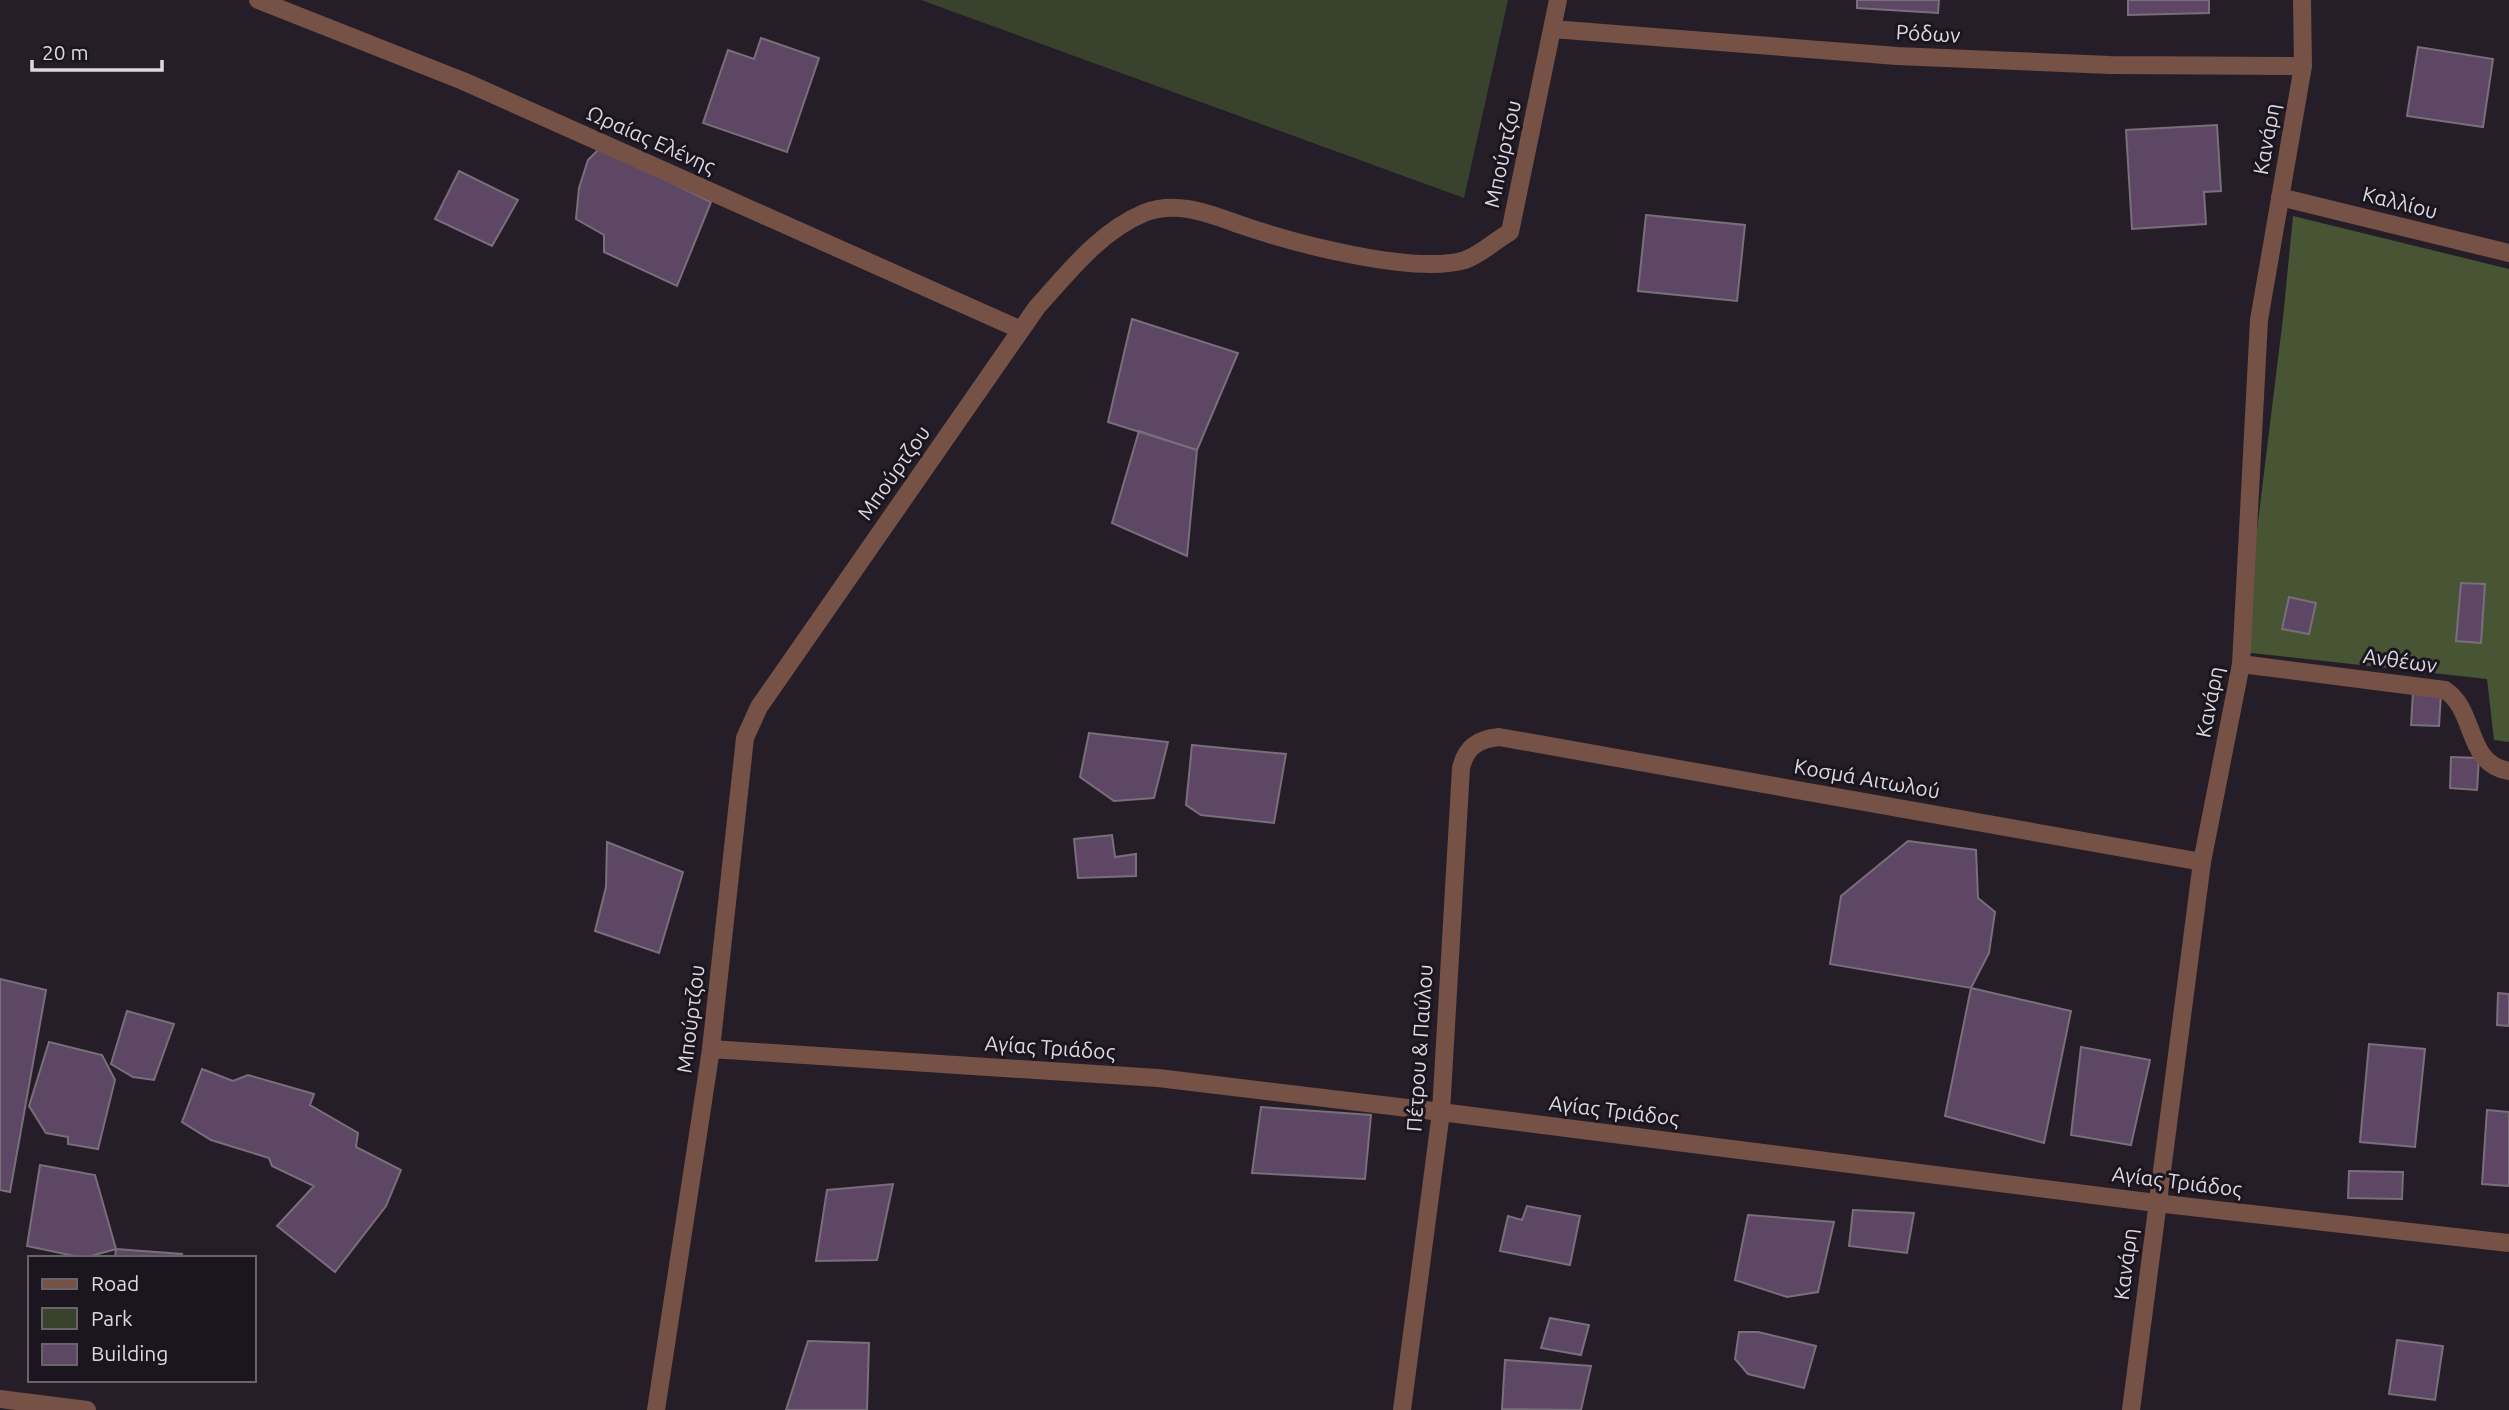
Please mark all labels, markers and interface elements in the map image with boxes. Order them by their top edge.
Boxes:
street label: Ρόδων [1895,19,1961,47]
scale bar [32,28,161,72]
text: 20 m [42,40,89,64]
street label: Μπούρτζου [1479,98,1525,210]
street label: Ωραίας Ελένης [583,100,720,178]
street label: Κανάρη [2248,101,2284,176]
street label: Καλλίου [2360,181,2440,223]
street label: Μπούρτζου [852,421,934,524]
street label: Ανθέων [2362,643,2439,677]
street label: Κανάρη [2190,664,2228,740]
street label: Κοσμά Αιτωλού [1792,753,1942,803]
street label: Μπούρτζου [671,963,709,1075]
street label: Πέτρου & Παύλου [1401,963,1437,1132]
street label: Αγίας Τριάδος [984,1030,1116,1064]
street label: Αγίας Τριάδος [1548,1090,1681,1130]
street label: Αγίας Τριάδος [2111,1161,2244,1201]
street label: Κανάρη [2109,1227,2141,1301]
legend [28,1256,256,1382]
text: Road [91,1271,139,1295]
text: Park [91,1306,133,1330]
text: Building [91,1341,168,1365]

